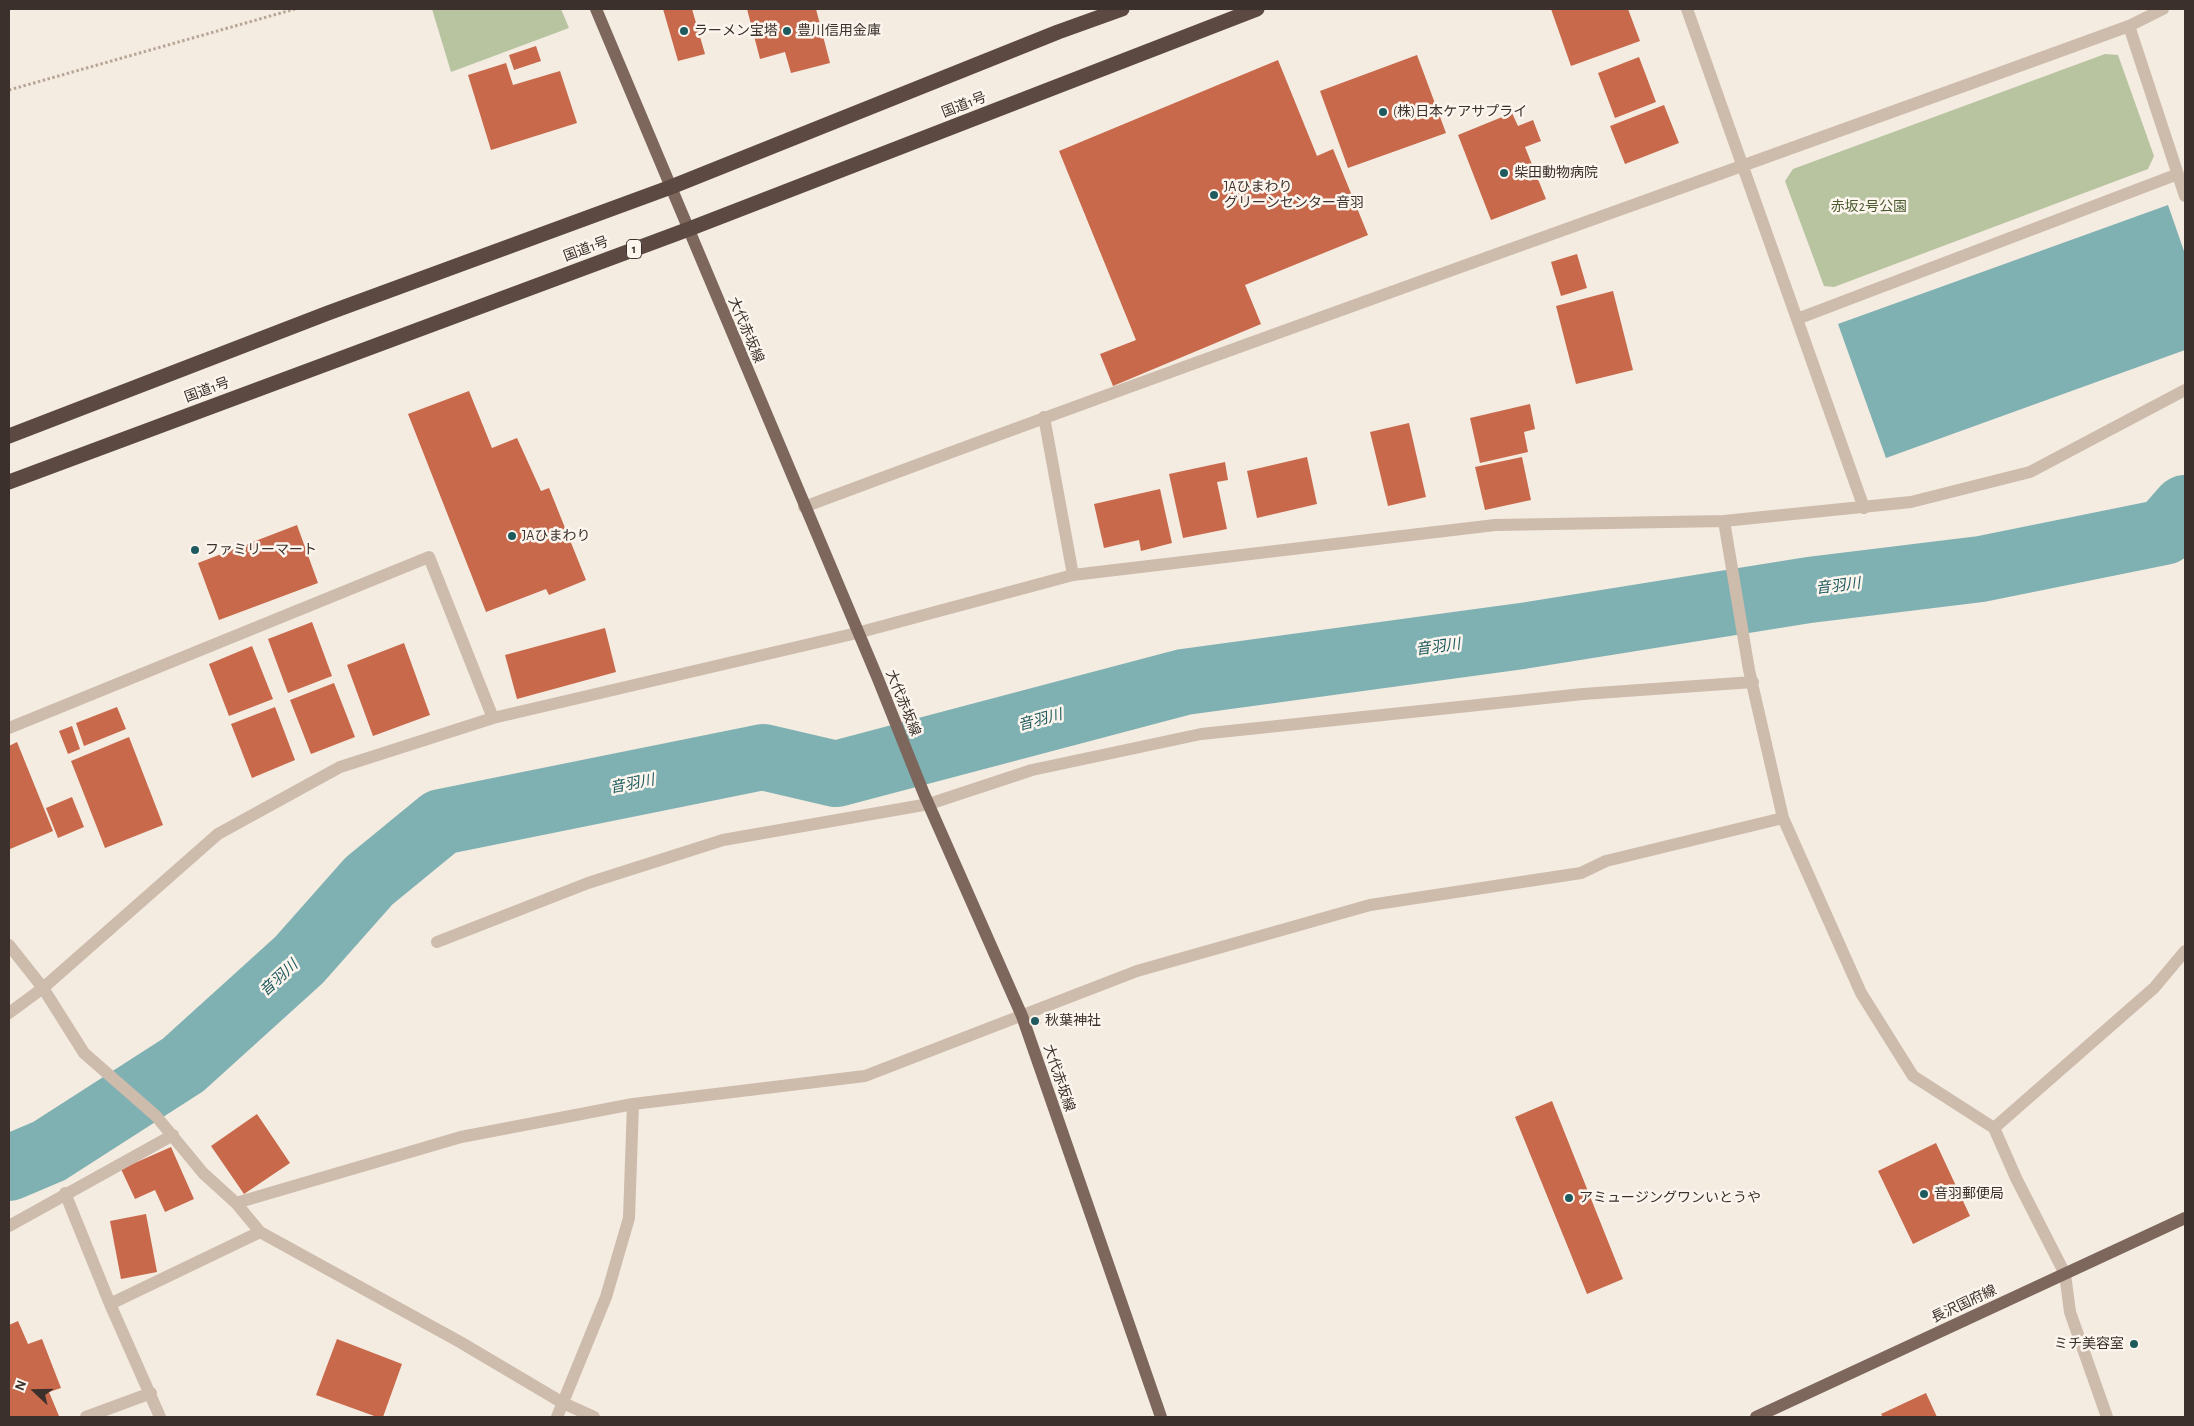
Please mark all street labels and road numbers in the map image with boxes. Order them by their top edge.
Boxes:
street label: 国道1号 [939,89,989,121]
street label: 国道1号 [561,233,611,265]
road number: 1 [626,240,642,258]
street label: 大代赤坂線 [725,295,767,365]
street label: 国道1号 [182,374,232,406]
street label: 大代赤坂線 [882,667,924,739]
street label: 大代赤坂線 [1040,1042,1078,1114]
street label: 長沢国府線 [1929,1282,1999,1326]

